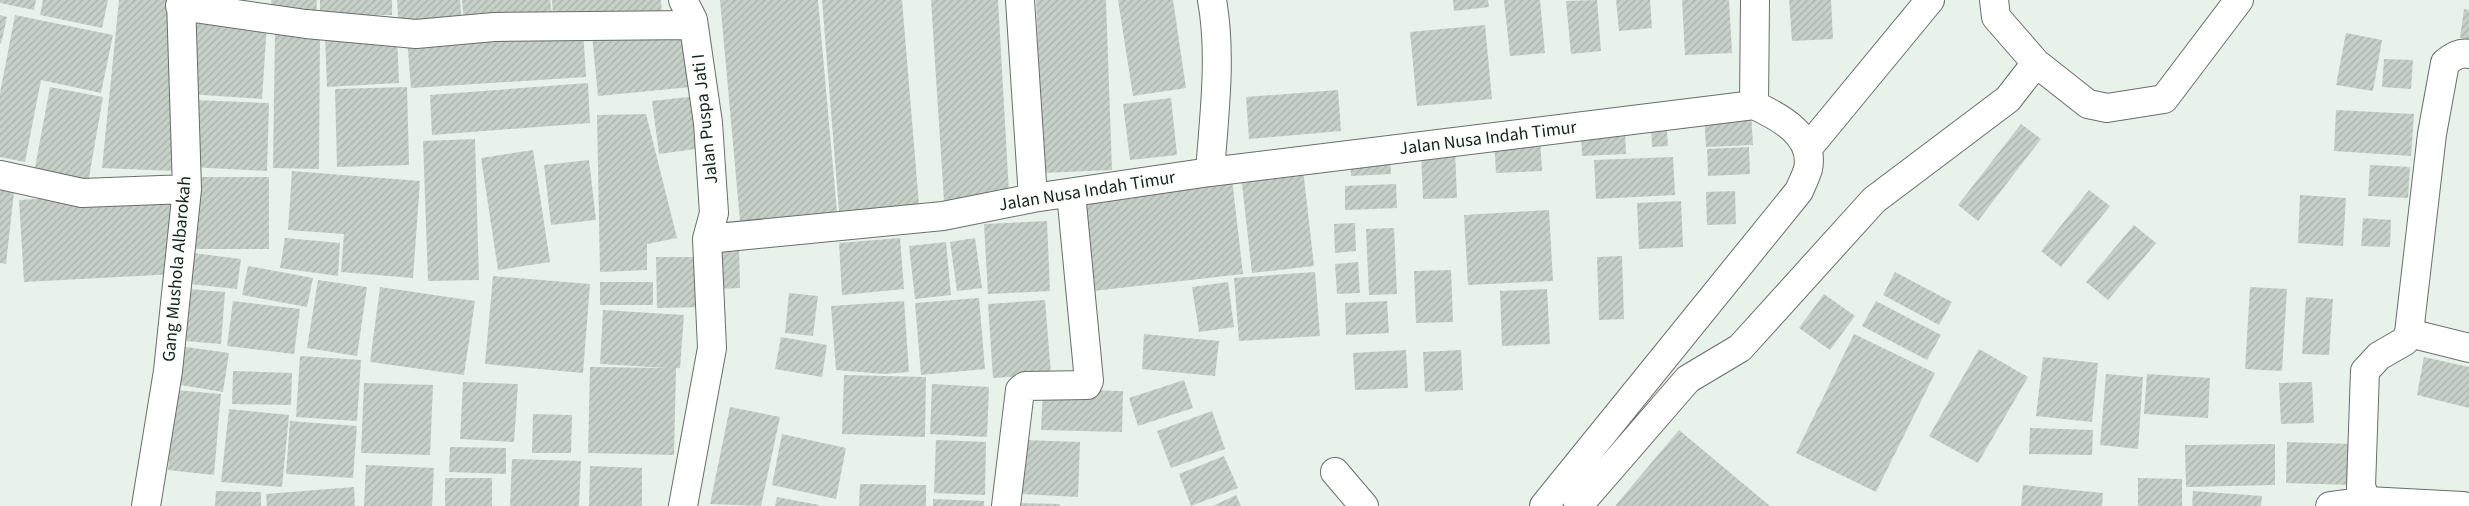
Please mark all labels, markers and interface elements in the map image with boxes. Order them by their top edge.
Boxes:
street label: Jalan Puspa Jati I [686,53,724,185]
street label: Jalan Nusa Indah Timur [1398,115,1579,161]
street label: Jalan Nusa Indah Timur [997,165,1178,217]
street label: Gang Mushola Albarokah [156,175,198,363]

